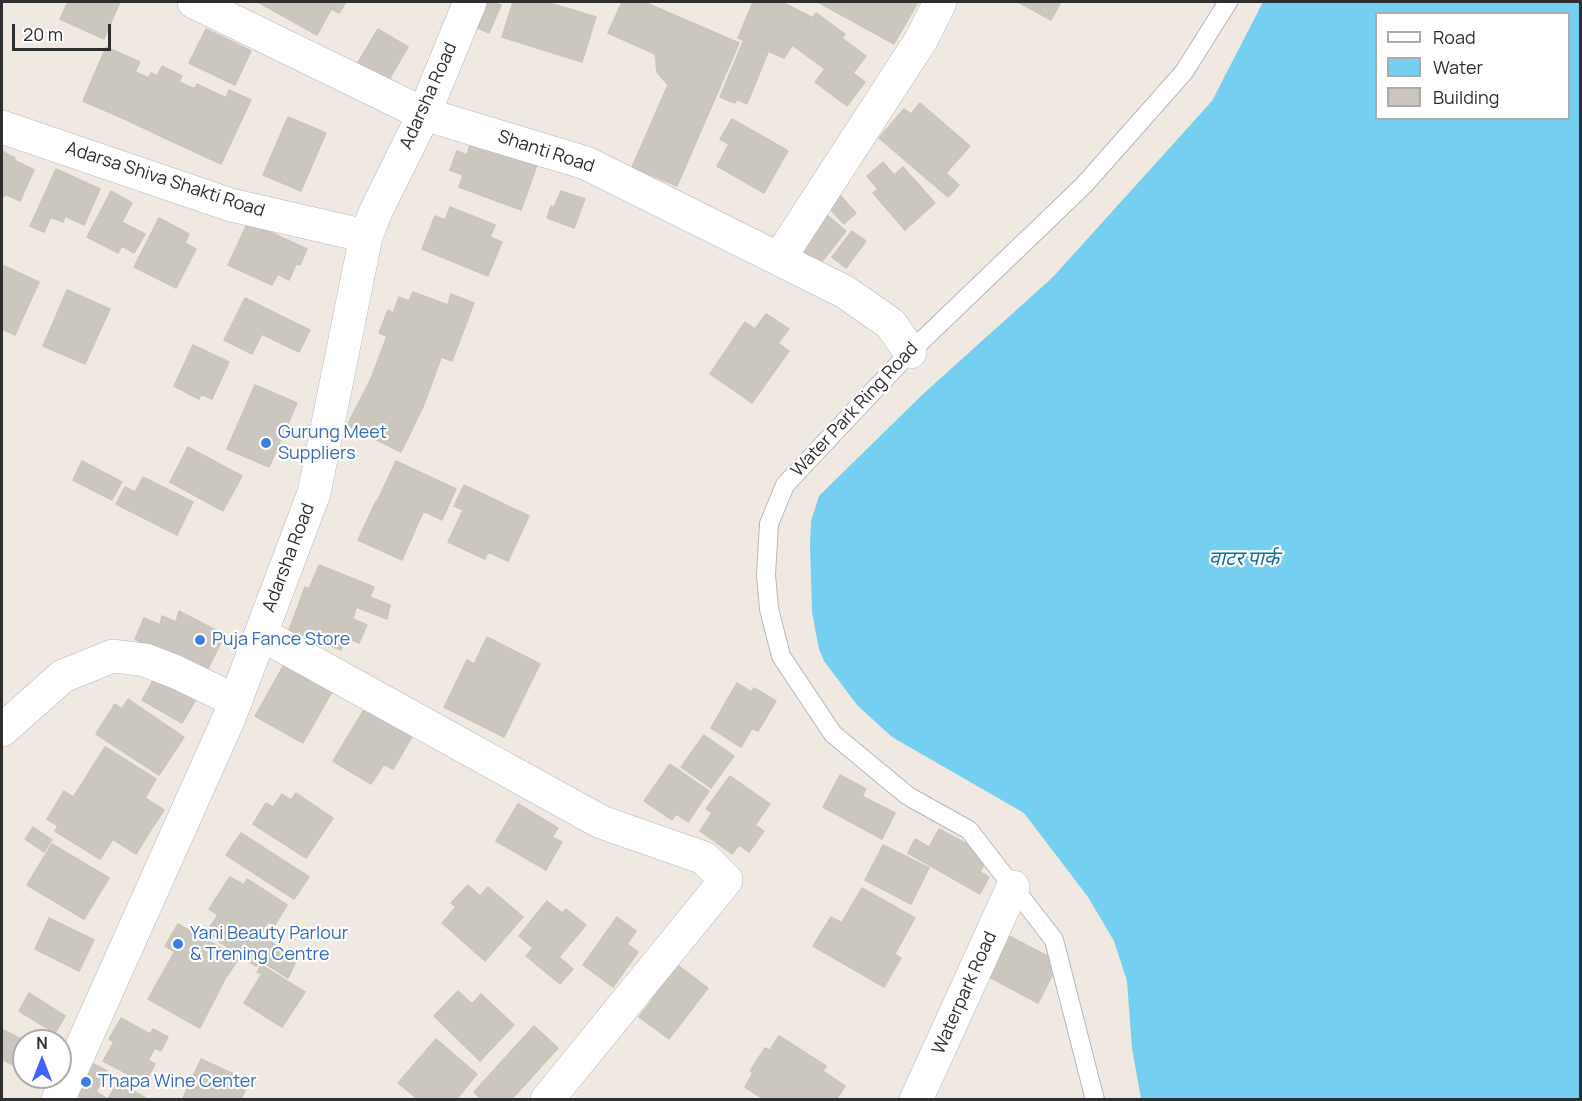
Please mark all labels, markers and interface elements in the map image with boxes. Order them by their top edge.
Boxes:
scale bar [15,12,114,50]
legend [1375,12,1570,120]
text: 20 m [23,22,63,46]
text: Road [1433,25,1476,49]
street label: Adarsha Road [396,39,462,153]
text: Water [1433,55,1483,79]
text: Building [1433,85,1499,109]
street label: Shanti Road [495,126,597,178]
street label: Adarsa Shiva Shakti Road [63,138,267,222]
street label: Water Park Ring Road [787,338,923,482]
place label: Gurung Meet Suppliers [278,422,387,464]
marker: Gurung Meet Suppliers [259,436,273,450]
street label: Adarsha Road [258,501,320,615]
water label: वाटर पार्क [1209,547,1279,571]
place label: Puja Fance Store [212,629,350,651]
marker: Puja Fance Store [193,633,207,647]
place label: Yani Beauty Parlour & Trening Centre [190,923,348,966]
street label: Waterpark Road [928,928,1002,1058]
marker: Yani Beauty Parlour & Trening Centre [171,937,185,951]
north arrow [12,1029,72,1089]
text: N [36,1032,48,1054]
place label: Thapa Wine Center [98,1071,257,1093]
marker: Thapa Wine Center [79,1075,93,1089]

